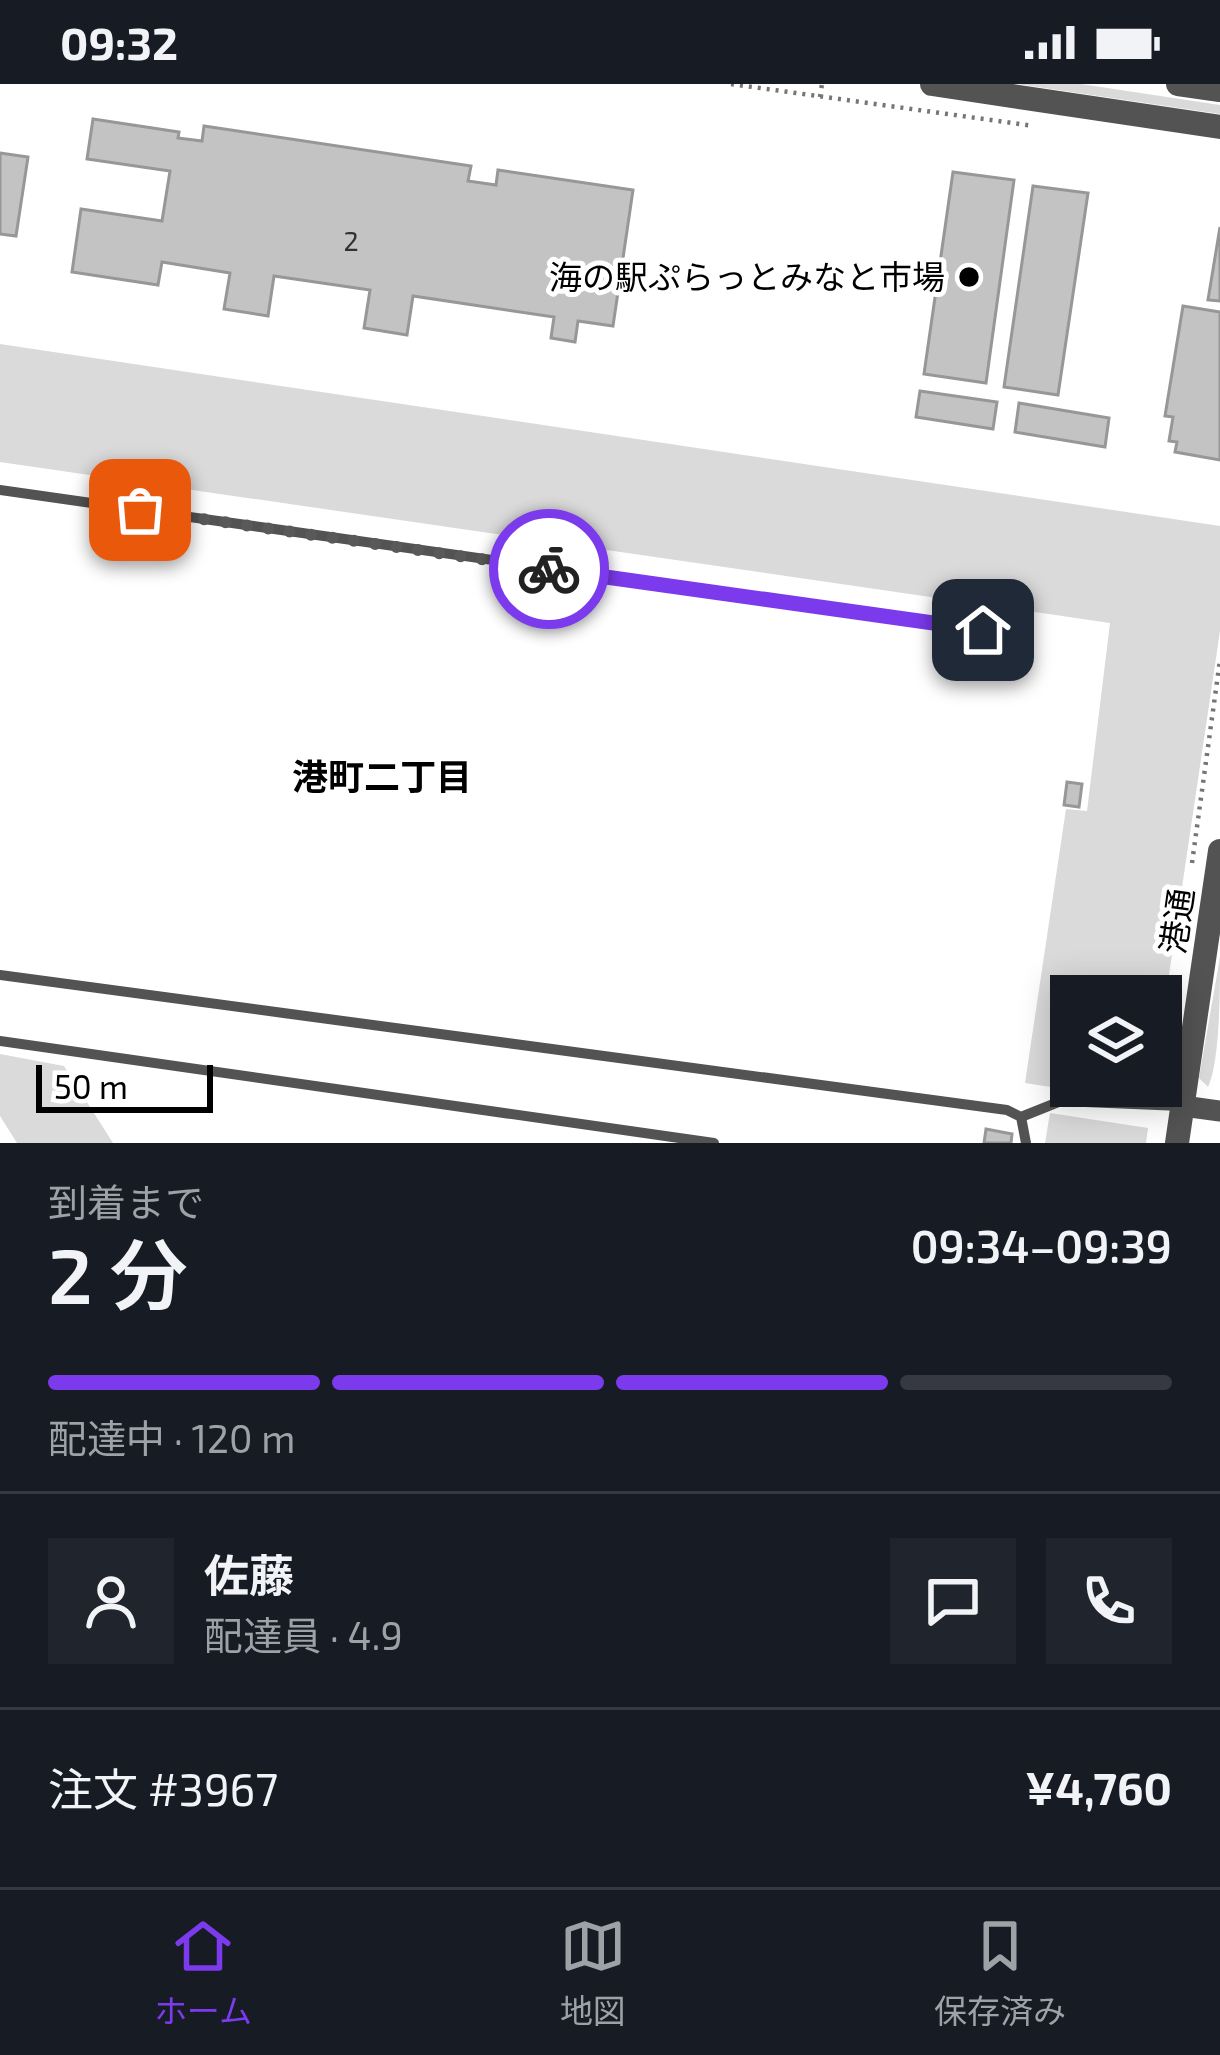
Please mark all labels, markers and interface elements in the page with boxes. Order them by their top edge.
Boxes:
text: 09:32 [60,15,178,69]
house number: 2 [343,224,359,256]
place label: 海の駅ぷらっとみなと市場 [549,256,945,296]
marker: 海の駅ぷらっとみなと市場 [956,264,982,290]
pin [89,459,191,561]
icon: bag [107,477,173,543]
courier [489,509,609,629]
icon: bike [516,536,582,602]
pin [932,579,1034,681]
icon: home [950,597,1016,663]
district label: 港町二丁目 [292,754,472,797]
street label: 港通 [1152,885,1200,956]
map controls [1050,975,1182,1107]
button: layers [1050,975,1182,1107]
scale bar [36,1059,213,1112]
text: 50 m [54,1066,128,1106]
text: 到着まで [48,1178,204,1225]
text: 09:34–09:39 [911,1218,1172,1272]
text: 2 分 [48,1226,188,1320]
text: 配達中 · 120 m [48,1414,295,1461]
button: person [48,1538,174,1664]
button: chat [890,1538,1016,1664]
button: phone [1046,1538,1172,1664]
text: 佐藤 [204,1547,294,1601]
text: 配達員 · 4.9 [204,1611,403,1658]
text: ¥4,760 [1025,1760,1172,1814]
text: 注文 #3967 [48,1761,278,1815]
tab: ホーム [154,1913,252,2033]
tab: 地図 [560,1913,626,2033]
tab: 保存済み [934,1913,1066,2033]

